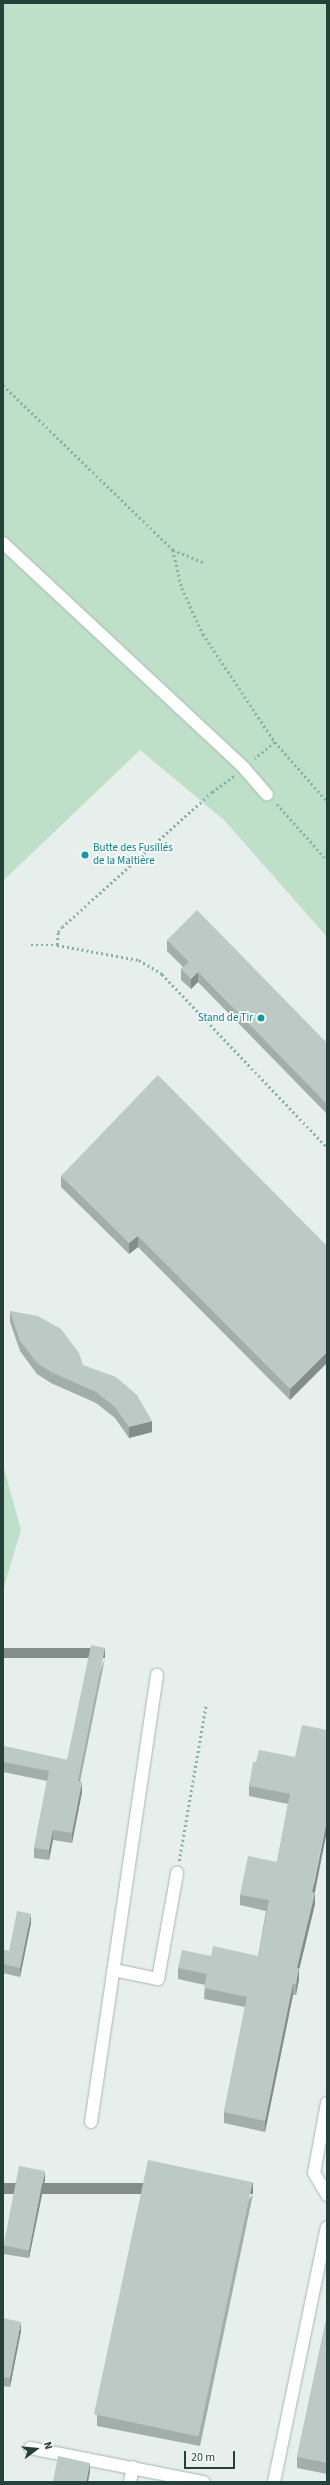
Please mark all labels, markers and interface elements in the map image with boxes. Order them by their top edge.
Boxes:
place label: Butte des Fusillés de la Maltière [93,842,173,868]
marker: Butte des Fusillés de la Maltière [80,850,90,860]
place label: Stand de Tir [198,1011,253,1025]
marker: Stand de Tir [256,1013,266,1023]
north arrow [16,2429,56,2469]
text: N [40,2440,56,2451]
scale bar [186,2443,237,2469]
text: 20 m [191,2449,215,2466]

